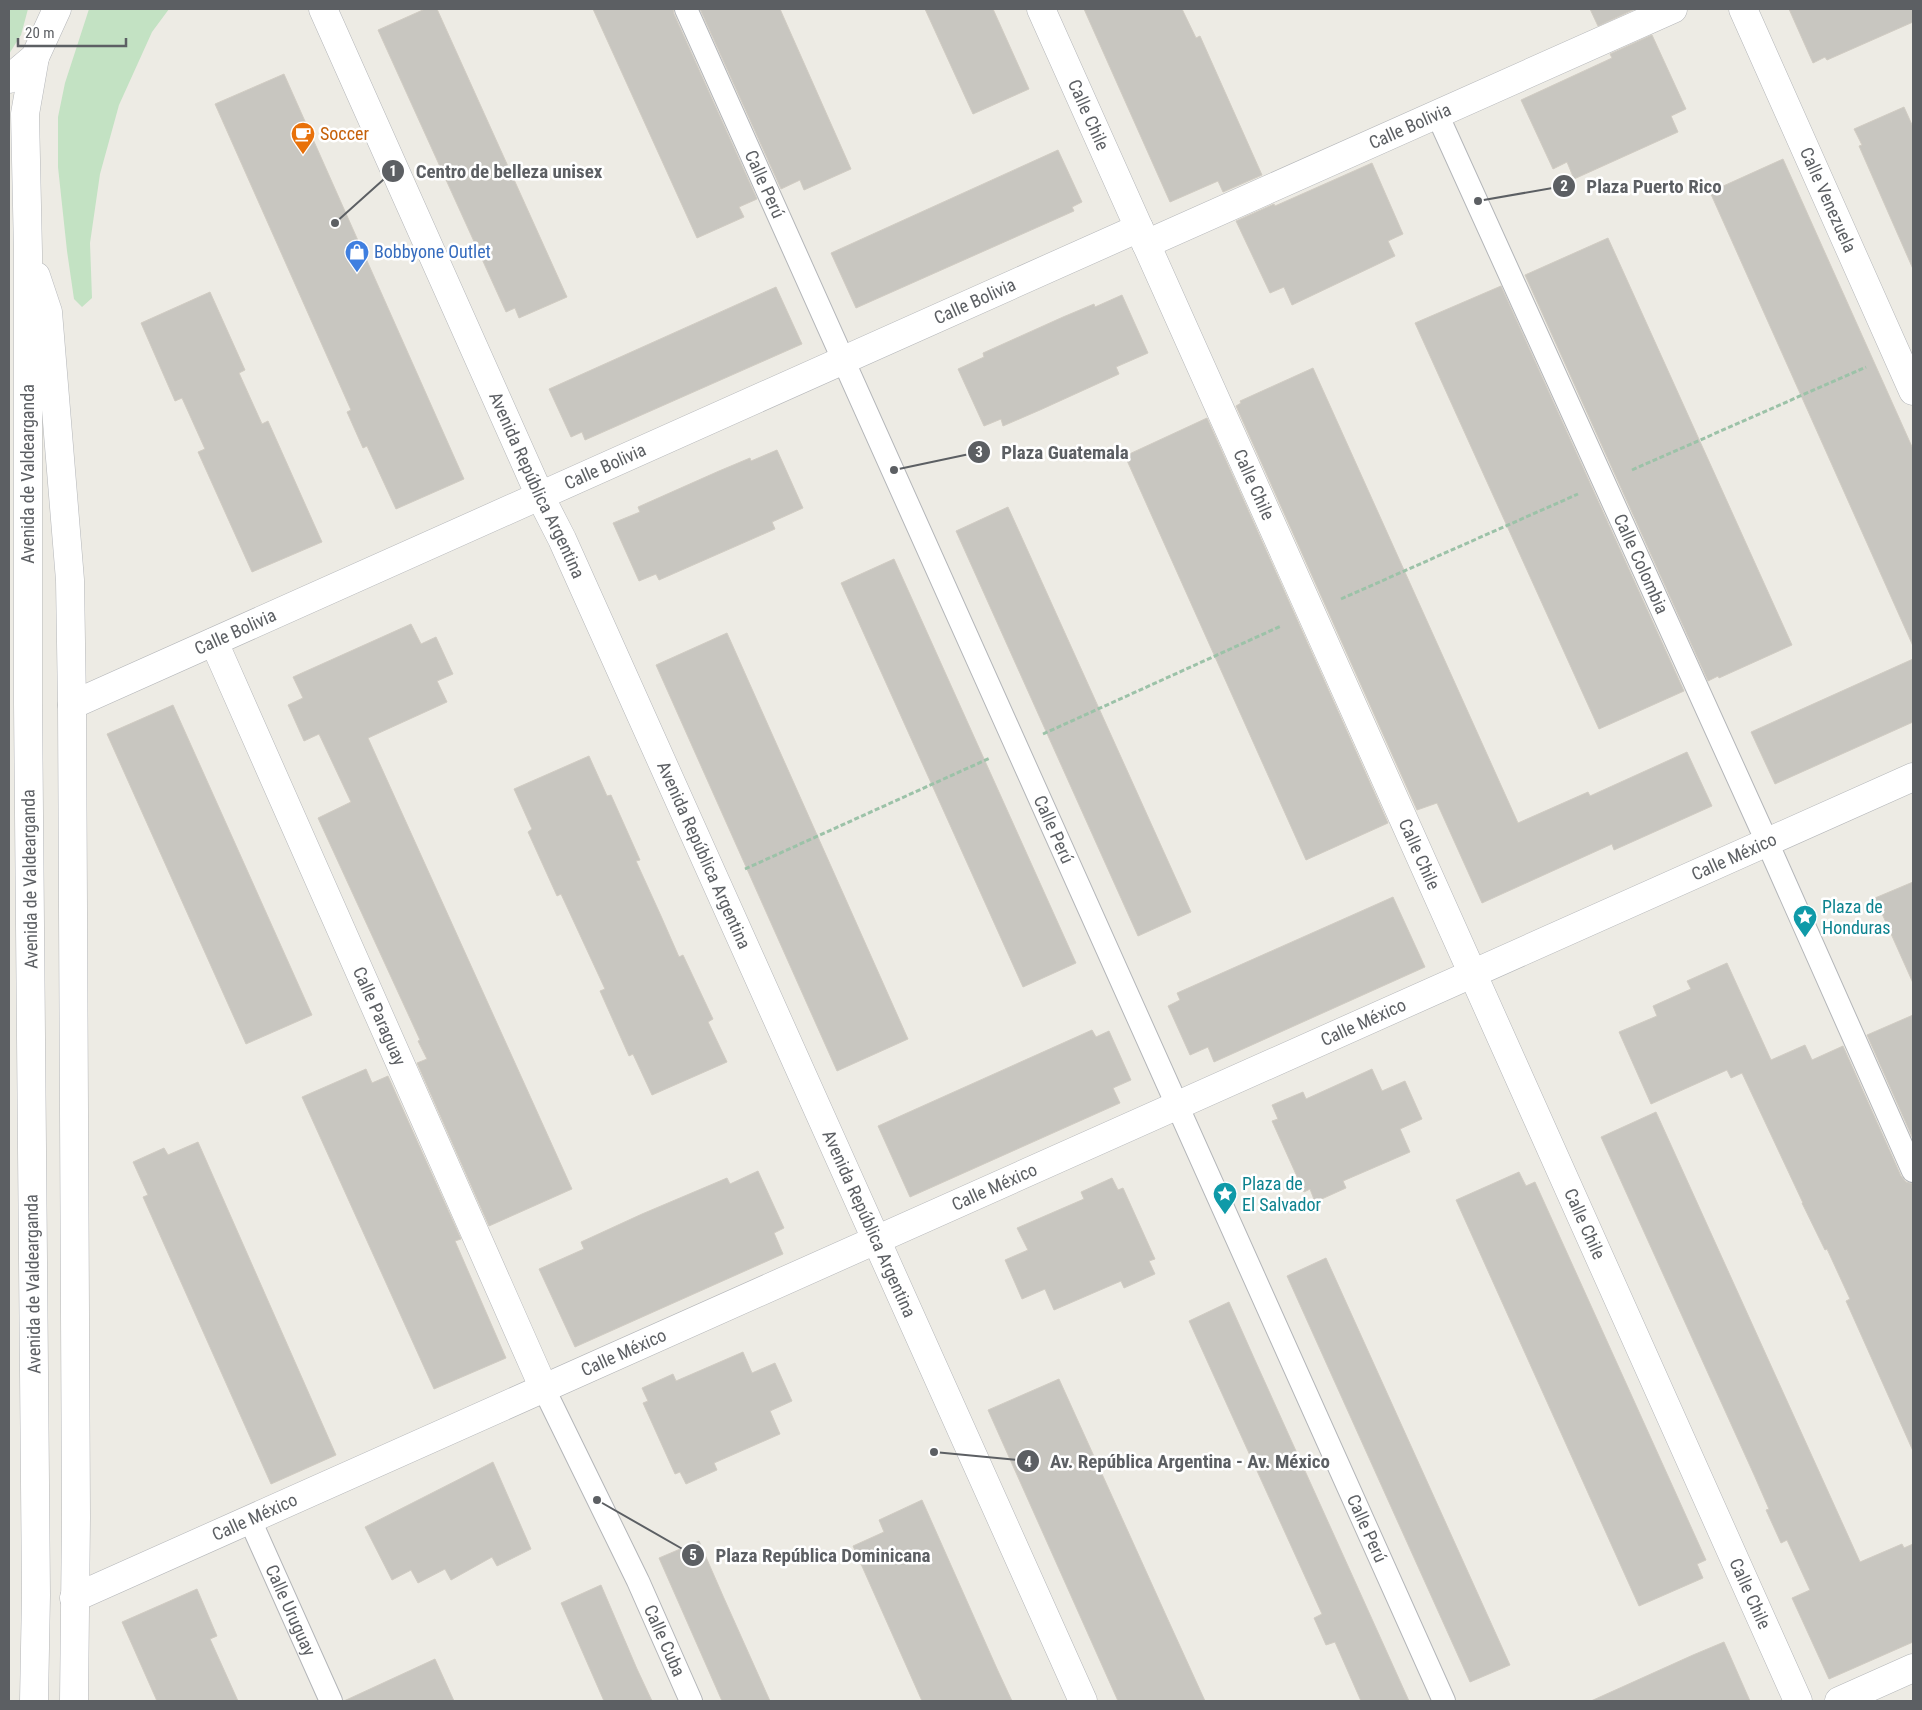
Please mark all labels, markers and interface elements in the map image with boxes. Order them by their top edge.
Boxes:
scale bar [18,15,125,47]
text: 20 m [25,24,55,42]
street label: Calle Chile [1064,76,1114,153]
street label: Calle Bolivia [1366,98,1454,153]
cafe icon: Soccer [290,121,316,155]
place label: Soccer [320,123,369,144]
street label: Calle Venezuela [1796,144,1861,256]
street label: Calle Perú [741,147,789,221]
callout: Centro de belleza unisex [381,154,612,188]
text: Centro de belleza unisex [416,160,603,183]
text: 1 [389,162,397,180]
callout: Plaza Puerto Rico [1552,169,1732,203]
text: Plaza Puerto Rico [1586,175,1722,198]
text: 2 [1560,177,1568,195]
shop icon: Bobbyone Outlet [344,239,370,273]
place label: Bobbyone Outlet [374,241,491,262]
street label: Calle Bolivia [931,274,1019,328]
street label: Avenida de Valdearganda [17,384,38,564]
street label: Avenida República Argentina [485,389,589,581]
callout: Plaza Guatemala [966,435,1139,469]
street label: Calle Bolivia [561,439,649,494]
text: Plaza Guatemala [1001,441,1129,464]
text: 3 [975,443,983,461]
street label: Calle Chile [1229,446,1279,523]
street label: Calle Colombia [1610,510,1673,617]
street label: Calle Bolivia [191,604,279,659]
street label: Avenida República Argentina [653,758,755,952]
street label: Avenida de Valdearganda [17,789,42,969]
street label: Calle Perú [1030,792,1078,866]
street label: Calle Chile [1395,815,1445,893]
street label: Calle México [1688,828,1780,885]
place label: Plaza de Honduras [1822,896,1891,938]
place icon: Plaza de Honduras [1792,904,1818,938]
street label: Calle Paraguay [349,963,411,1069]
street label: Calle México [1317,994,1409,1050]
street label: Avenida República Argentina [818,1127,921,1321]
street label: Calle México [948,1158,1040,1215]
place label: Plaza de El Salvador [1242,1173,1321,1215]
place icon: Plaza de El Salvador [1212,1181,1238,1215]
street label: Calle Chile [1560,1185,1610,1262]
street label: Avenida de Valdearganda [20,1194,45,1374]
street label: Calle México [578,1324,669,1380]
callout: Av. República Argentina - Av. México [1015,1444,1340,1478]
text: Av. República Argentina - Av. México [1050,1450,1330,1473]
text: 4 [1024,1453,1032,1471]
street label: Calle México [209,1489,301,1545]
street label: Calle Perú [1343,1491,1392,1566]
callout: Plaza República Dominicana [680,1538,940,1572]
text: Plaza República Dominicana [715,1544,931,1567]
text: 5 [689,1546,697,1564]
street label: Calle Chile [1725,1555,1775,1632]
street label: Calle Uruguay [261,1561,321,1659]
street label: Calle Cuba [640,1601,690,1680]

